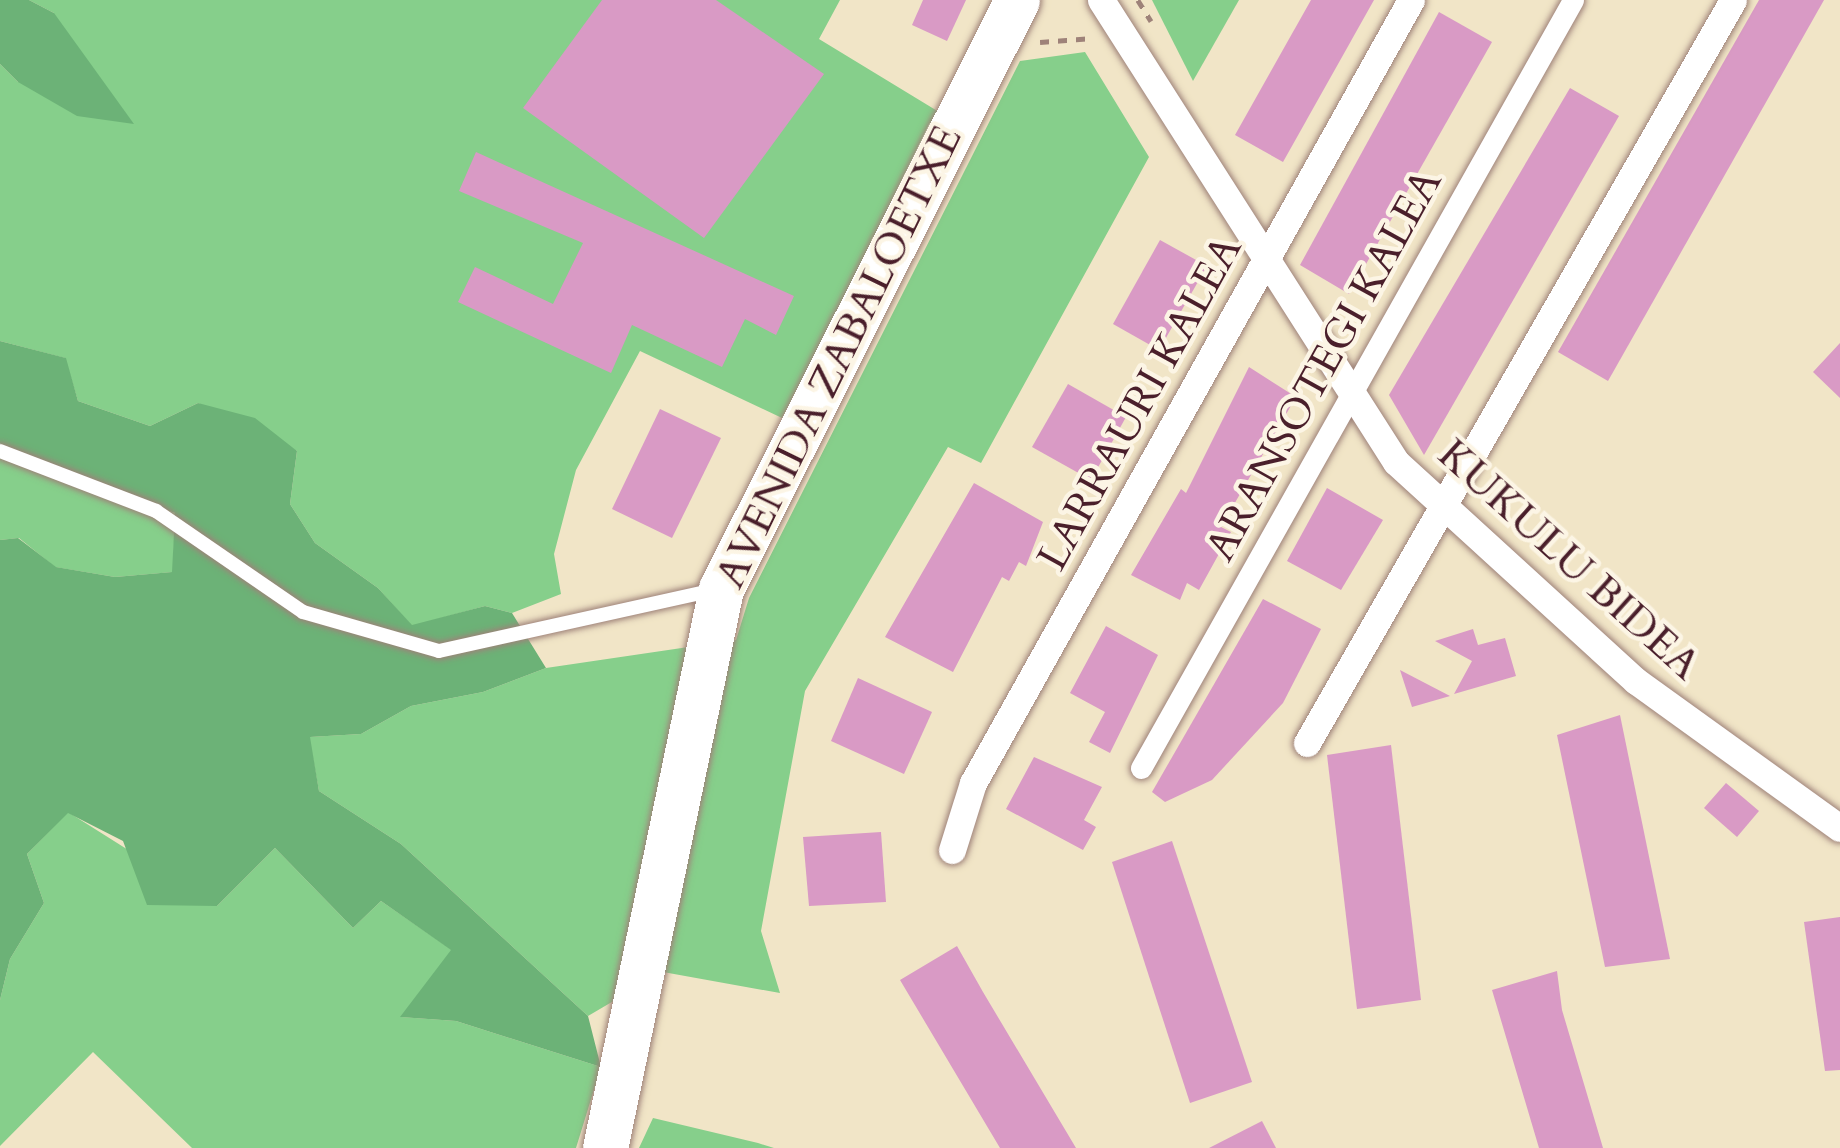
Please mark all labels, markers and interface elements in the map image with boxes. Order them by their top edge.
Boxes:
street label: AVENIDA ZABALOETXE [705,118,973,596]
street label: ARANSOTEGI KALEA [1195,160,1453,570]
street label: LARRAURI KALEA [1027,227,1253,579]
street label: KUKULU BIDEA [1428,429,1710,691]

